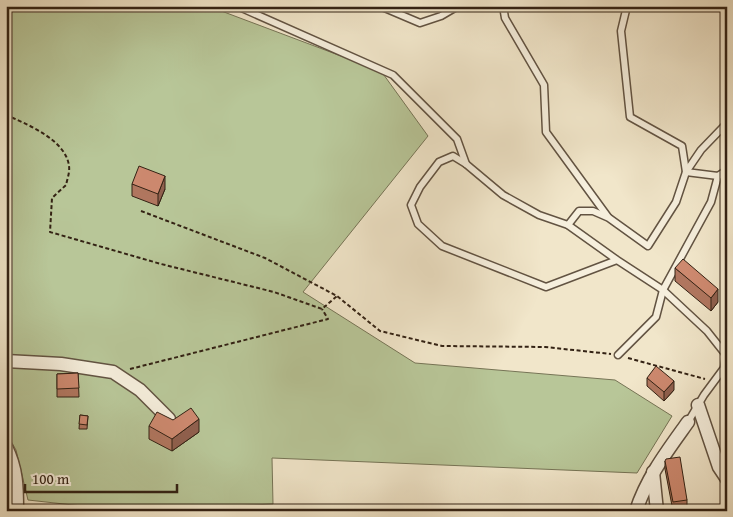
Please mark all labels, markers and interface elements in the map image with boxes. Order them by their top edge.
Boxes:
scale bar [25,462,178,494]
text: 100 m [32,468,70,489]

